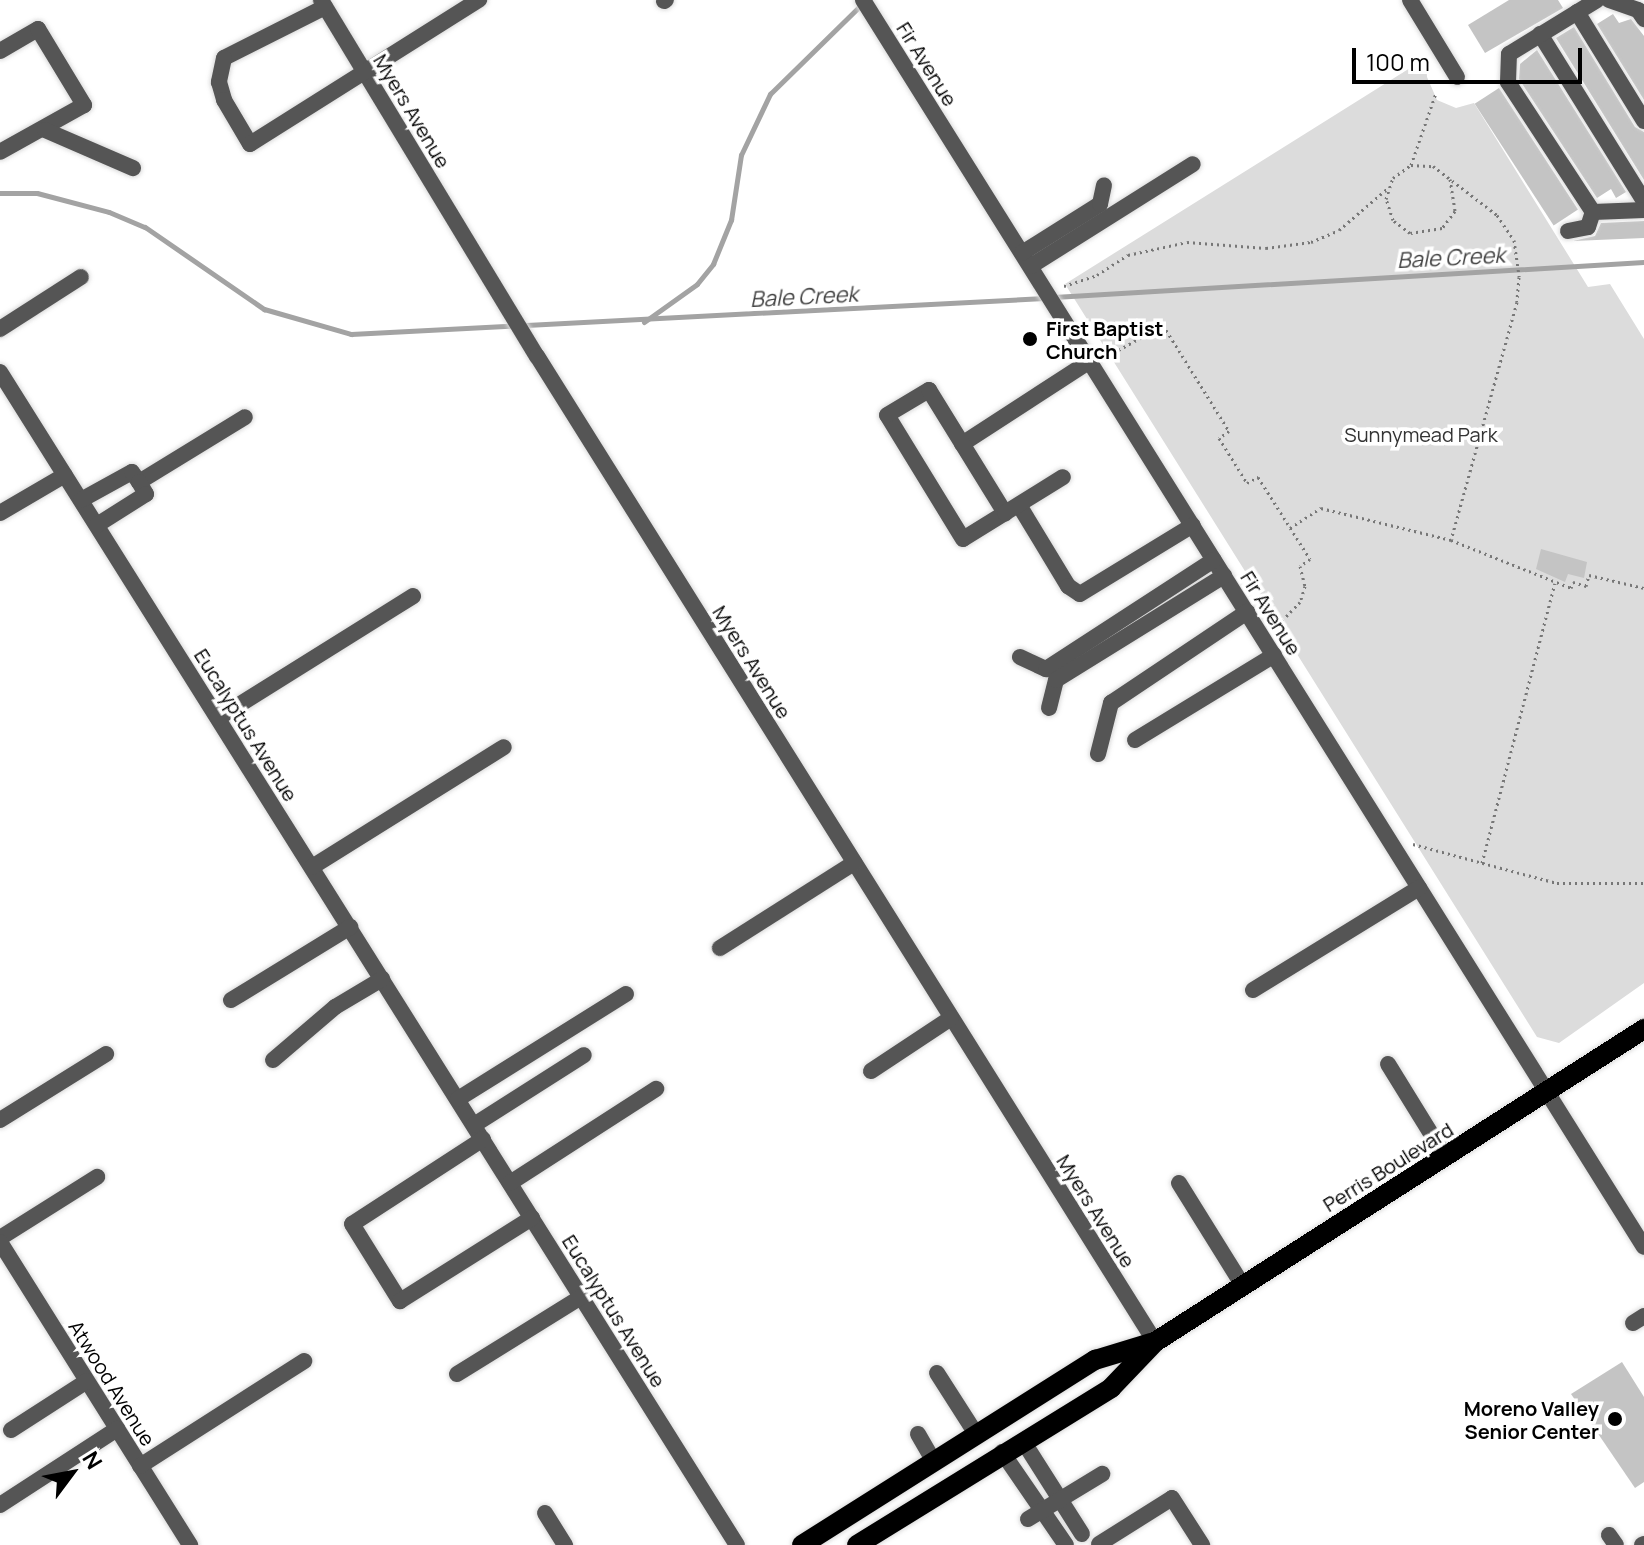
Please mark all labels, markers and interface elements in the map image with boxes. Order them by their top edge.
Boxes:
street label: Fir Avenue [892,18,962,110]
scale bar [1356,32,1586,82]
text: 100 m [1366,45,1430,78]
street label: Myers Avenue [369,50,455,172]
water label: Bale Creek [1396,242,1506,274]
water label: Bale Creek [749,281,859,313]
place label: First Baptist Church [1046,316,1163,363]
marker: First Baptist Church [1021,330,1039,348]
park label: Sunnymead Park [1344,422,1498,446]
street label: Fir Avenue [1236,567,1306,659]
street label: Myers Avenue [708,601,796,723]
street label: Eucalyptus Avenue [189,644,303,806]
street label: Perris Boulevard [1319,1117,1457,1217]
street label: Myers Avenue [1052,1150,1140,1272]
street label: Eucalyptus Avenue [557,1230,671,1392]
street label: Atwood Avenue [64,1316,160,1450]
place label: Moreno Valley Senior Center [1464,1396,1599,1443]
marker: Moreno Valley Senior Center [1606,1410,1624,1428]
north arrow [32,1433,112,1513]
text: N [75,1446,109,1475]

